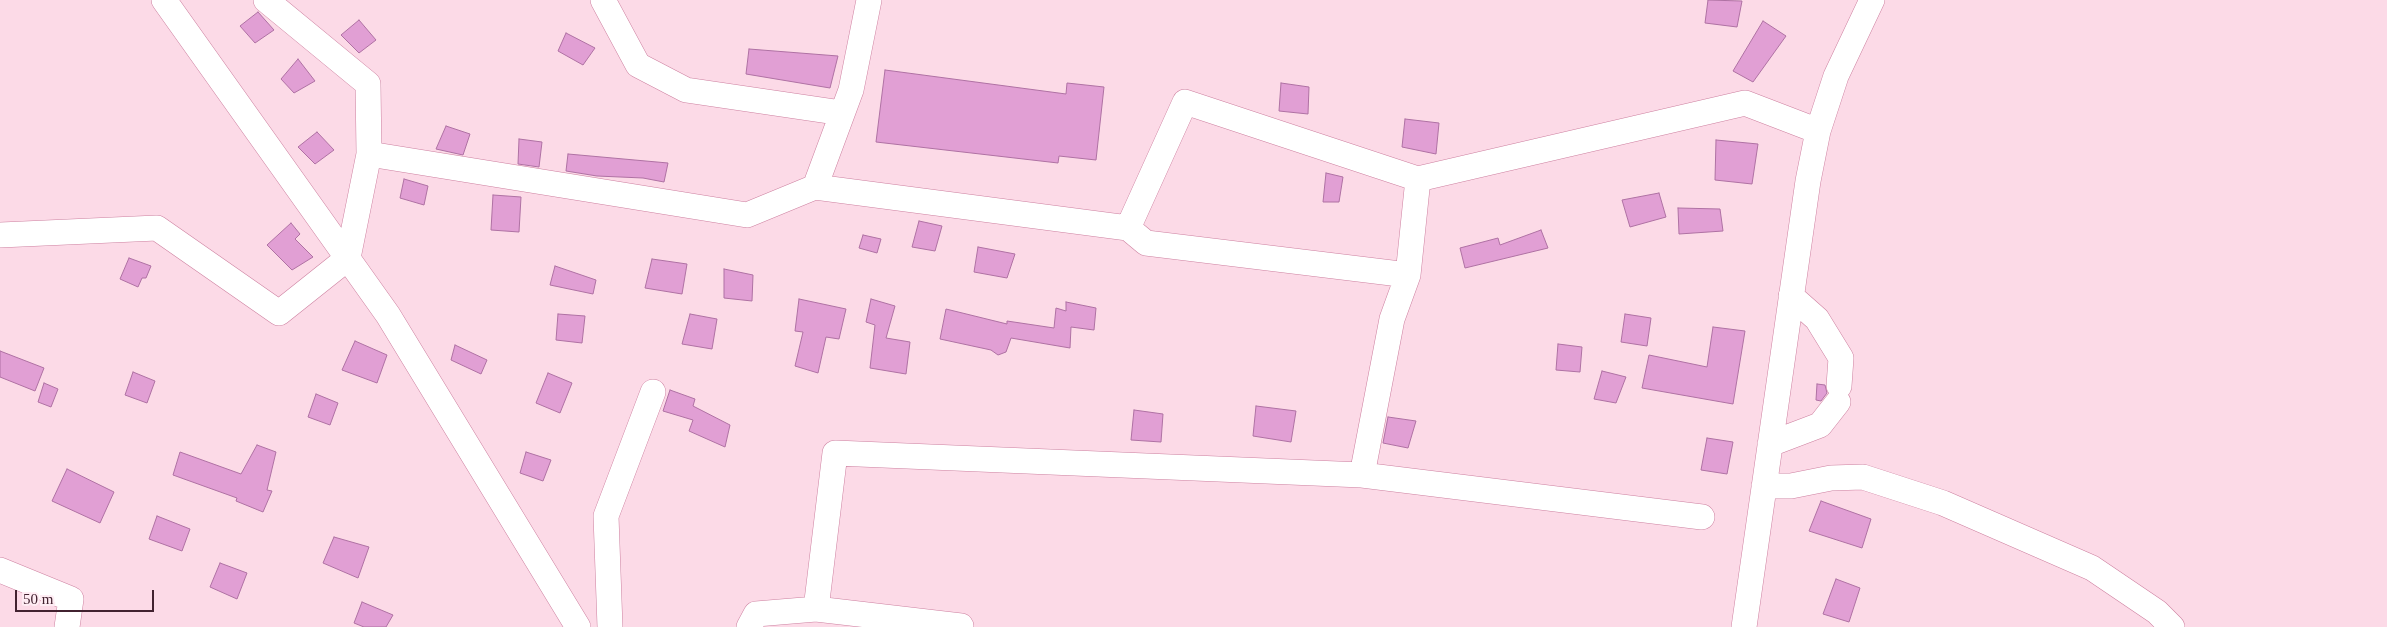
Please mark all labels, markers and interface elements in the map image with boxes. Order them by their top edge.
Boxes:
scale bar [18,580,156,612]
text: 50 m [23,591,53,607]

